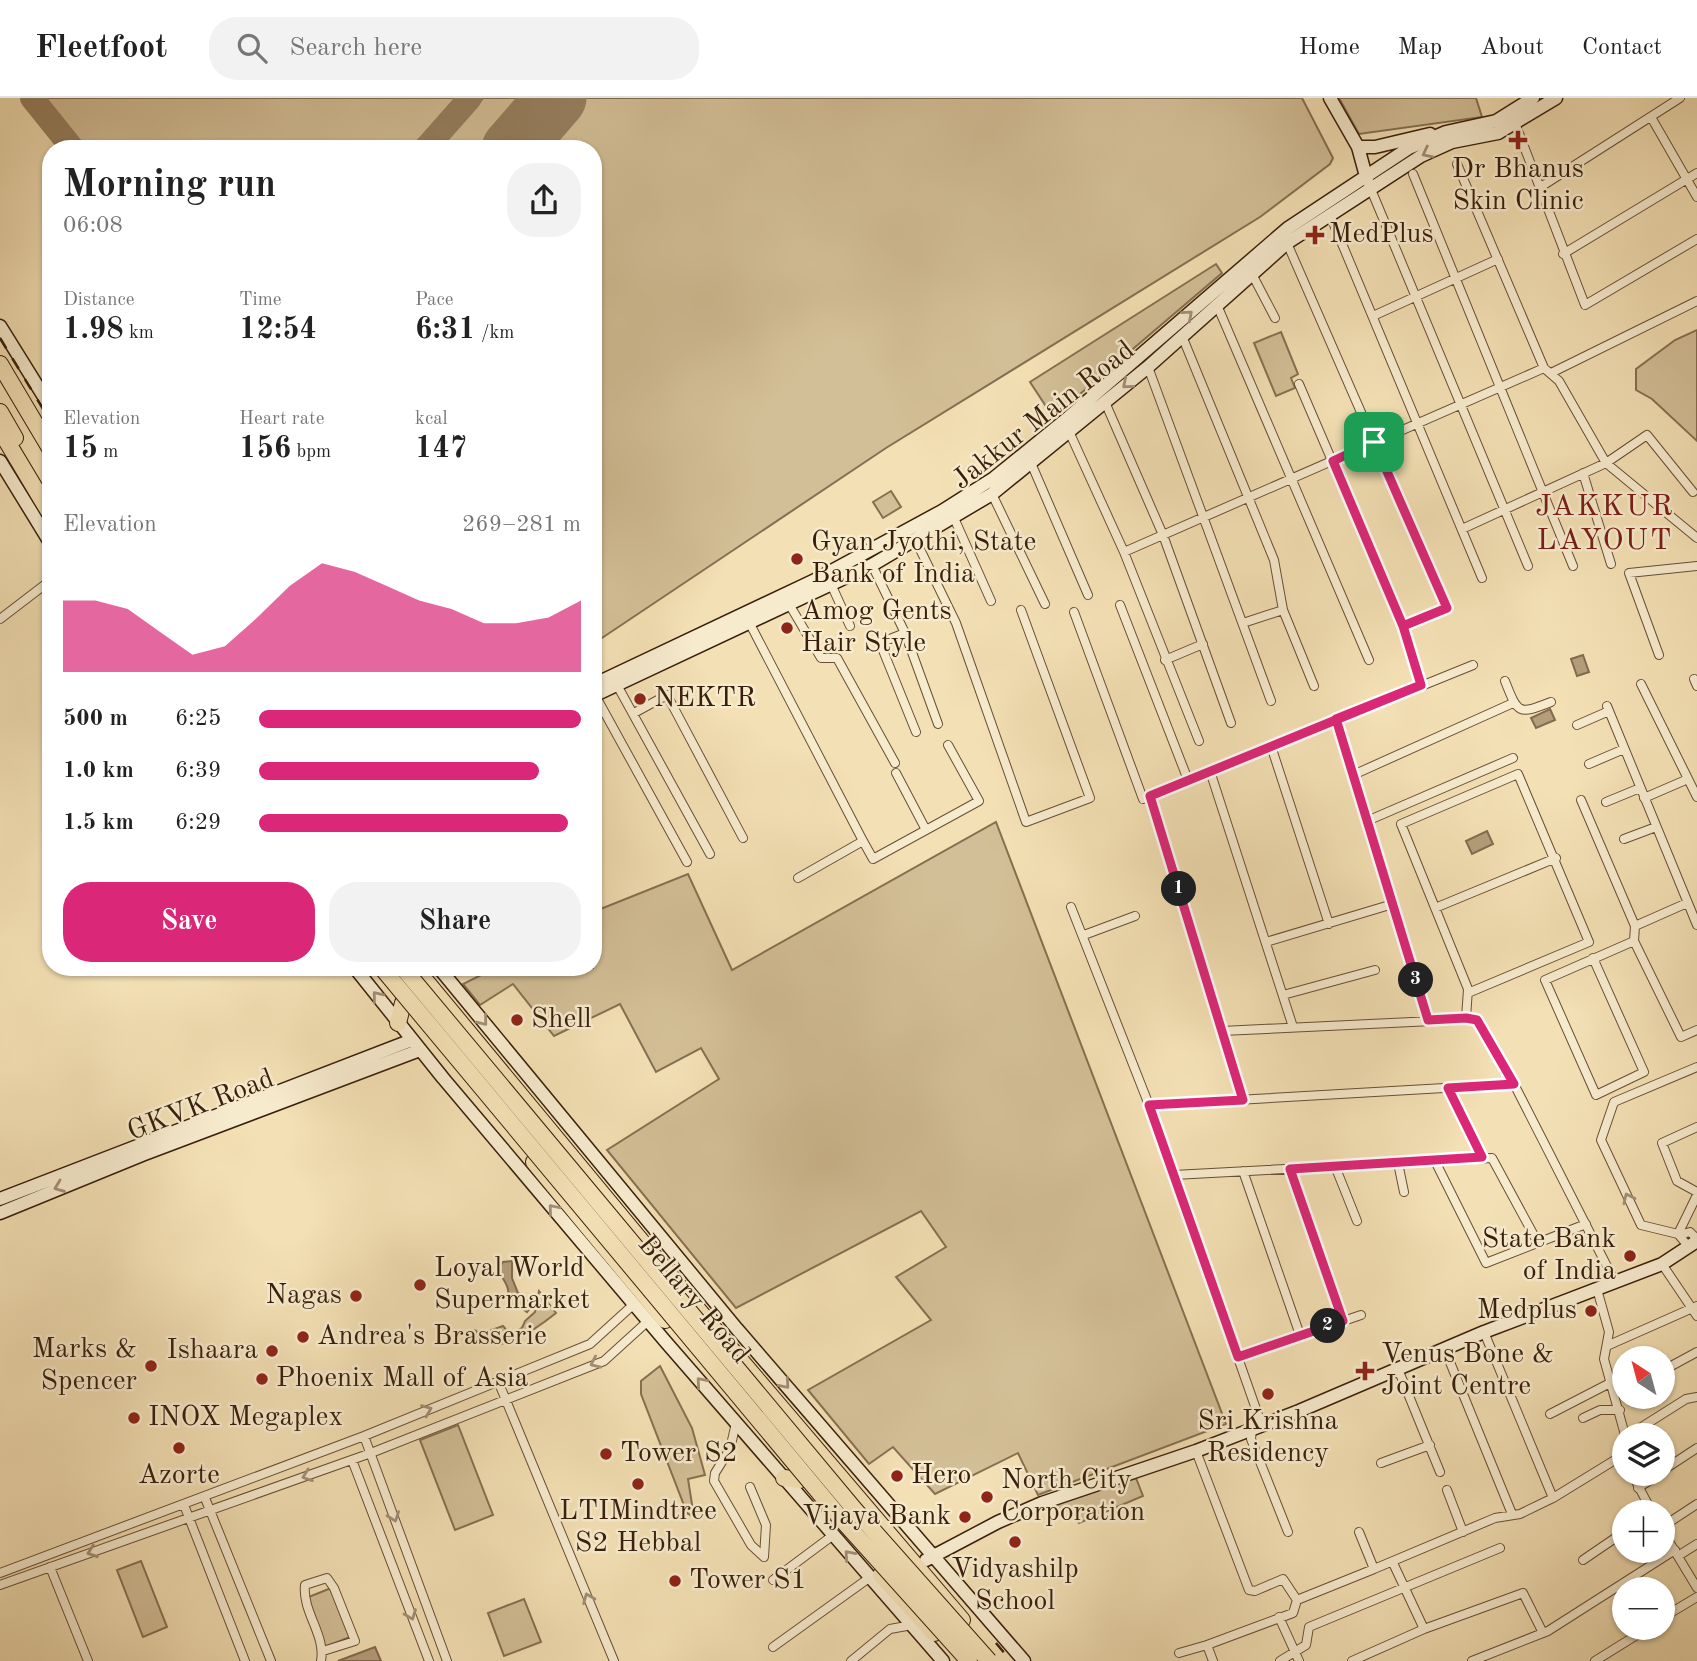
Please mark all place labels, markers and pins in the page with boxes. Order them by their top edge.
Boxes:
marker: Dr Bhanus Skin Clinic [1508,130,1528,150]
place label: Dr Bhanus Skin Clinic [1452,156,1584,216]
place label: MedPlus [1329,221,1434,249]
marker: MedPlus [1307,227,1323,243]
pin [1344,412,1404,472]
place label: Gyan Jyothi, State Bank of India [811,529,1036,589]
marker: Gyan Jyothi, State Bank of India [789,551,805,567]
place label: Amog Gents Hair Style [801,598,952,658]
marker: Amog Gents Hair Style [779,620,795,636]
place label: NEKTR [654,685,756,713]
marker: NEKTR [632,691,648,707]
pin: 1 [1162,872,1196,906]
pin: 3 [1398,962,1434,998]
place label: Shell [531,1006,592,1034]
marker: Shell [509,1012,525,1028]
place label: State Bank of India [1482,1226,1616,1286]
marker: State Bank of India [1622,1248,1638,1264]
place label: Loyal World Supermarket [434,1255,590,1315]
marker: Loyal World Supermarket [412,1277,428,1293]
place label: Nagas [266,1282,342,1310]
marker: Nagas [348,1288,364,1304]
place label: Medplus [1477,1297,1577,1325]
marker: Medplus [1583,1303,1599,1319]
pin: 2 [1310,1308,1346,1344]
place label: Andrea's Brasserie [317,1323,547,1351]
marker: Andrea's Brasserie [295,1329,311,1345]
place label: Marks & Spencer [32,1336,137,1396]
place label: Ishaara [167,1337,258,1365]
place label: Venus Bone & Joint Centre [1381,1341,1554,1401]
marker: Ishaara [264,1343,280,1359]
marker: Marks & Spencer [143,1358,159,1374]
marker: Venus Bone & Joint Centre [1355,1361,1375,1381]
place label: Phoenix Mall of Asia [276,1365,528,1393]
marker: Phoenix Mall of Asia [254,1371,270,1387]
marker: Sri Krishna Residency [1260,1386,1276,1402]
place label: INOX Megaplex [148,1404,343,1432]
place label: Sri Krishna Residency [1198,1408,1339,1468]
marker: INOX Megaplex [126,1410,142,1426]
marker: Azorte [171,1440,187,1456]
place label: Tower S2 [620,1440,738,1468]
marker: Tower S2 [598,1446,614,1462]
place label: Azorte [138,1462,220,1490]
place label: Hero [911,1462,971,1490]
place label: North City Corporation [1001,1467,1145,1527]
marker: Hero [889,1468,905,1484]
marker: LTIMindtree S2 Hebbal [630,1476,646,1492]
marker: North City Corporation [979,1489,995,1505]
place label: LTIMindtree S2 Hebbal [559,1498,717,1558]
place label: Vijaya Bank [802,1503,951,1531]
marker: Vijaya Bank [957,1509,973,1525]
marker: Vidyashilp School [1007,1534,1023,1550]
place label: Vidyashilp School [951,1556,1079,1616]
place label: Tower S1 [689,1567,807,1595]
marker: Tower S1 [667,1573,683,1589]

